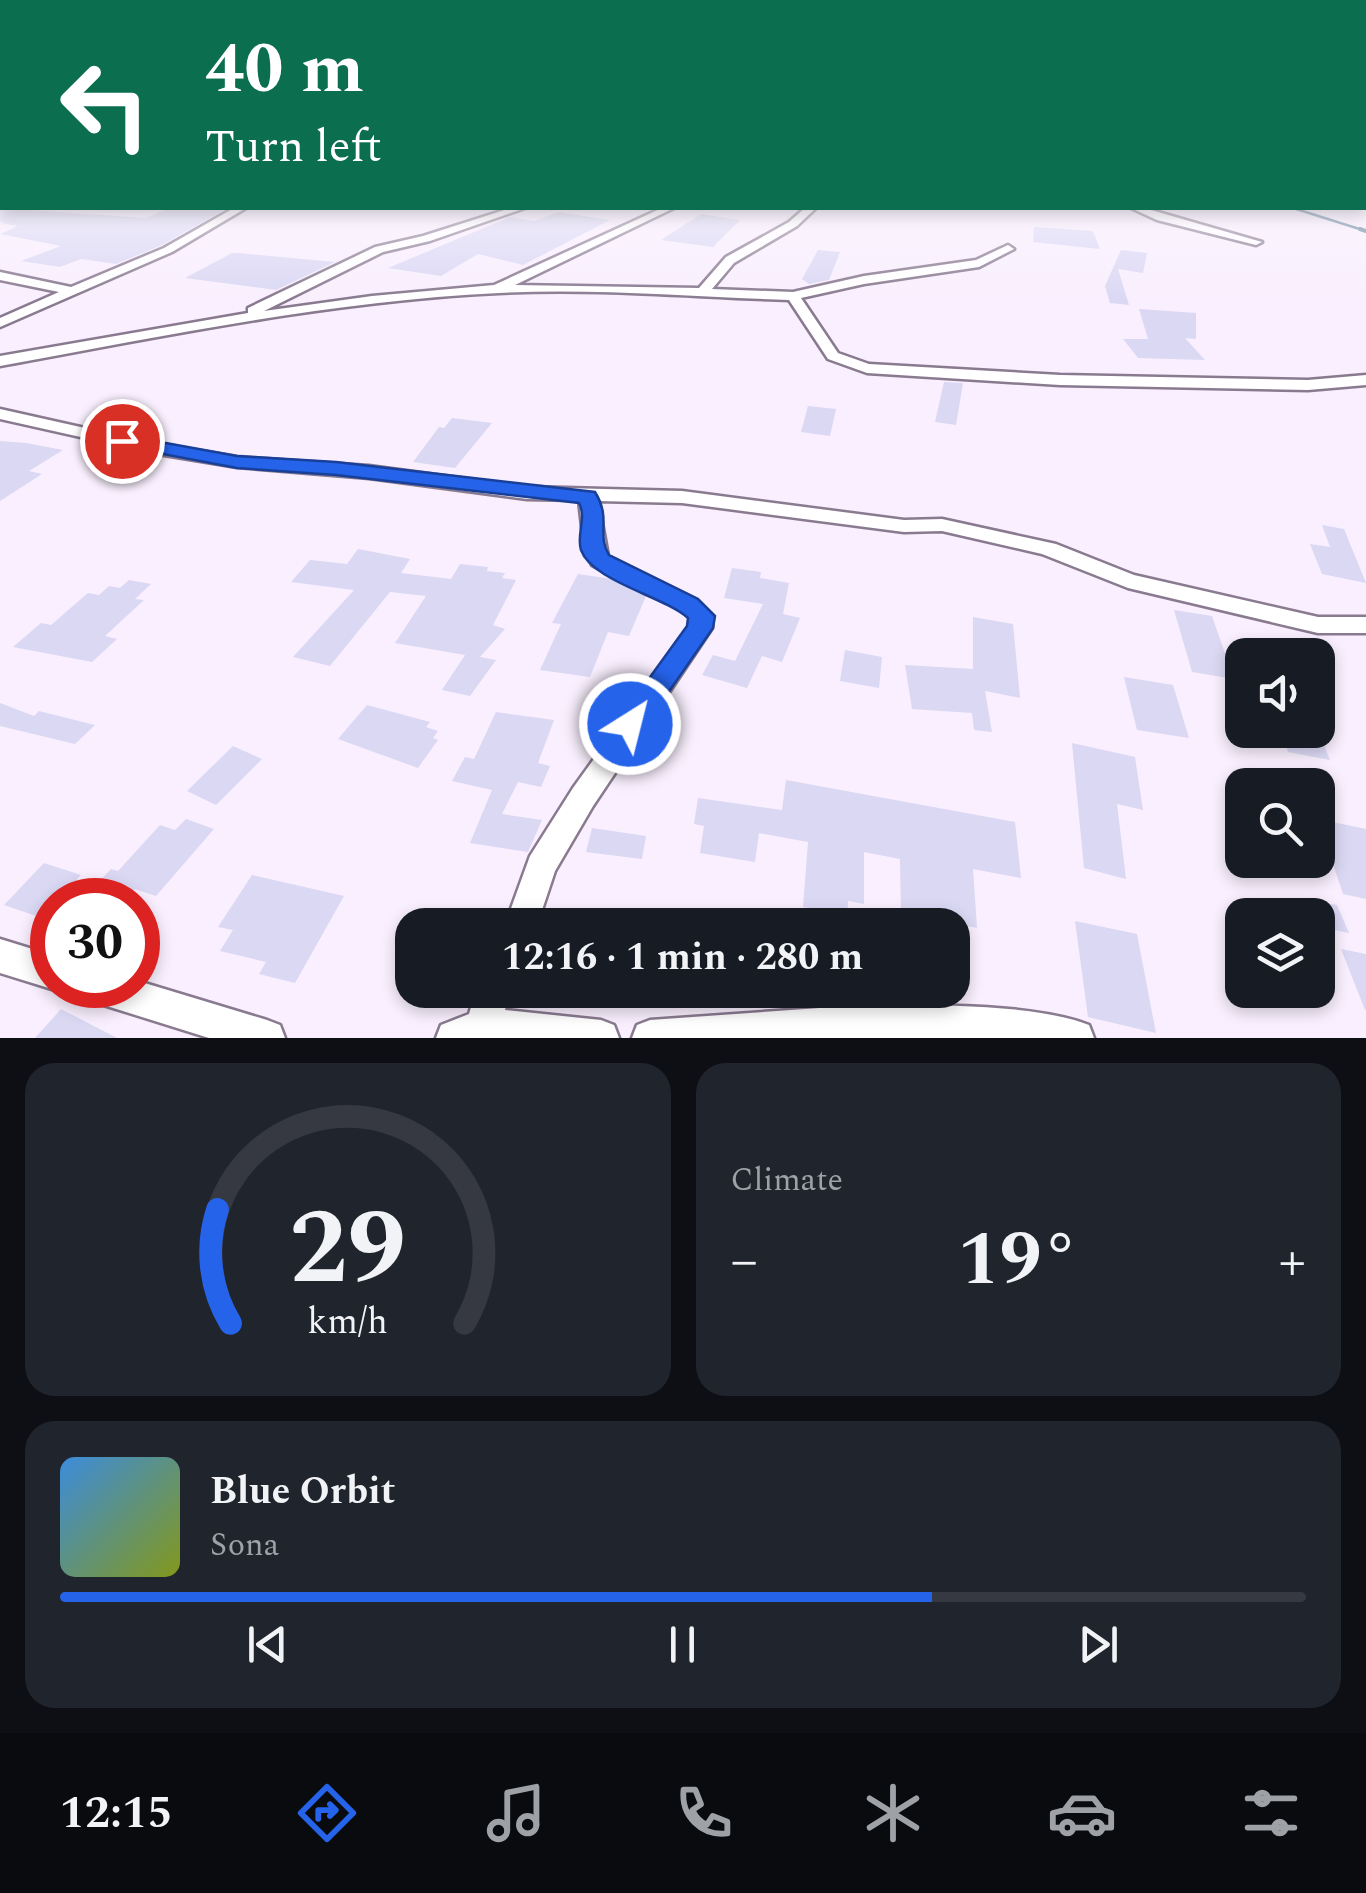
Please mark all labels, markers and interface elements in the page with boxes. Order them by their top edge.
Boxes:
text: 40 m [205,17,364,123]
icon: left [40,40,170,170]
text: Turn left [205,113,382,182]
pin [80,399,165,484]
icon: arrive [95,414,150,469]
map controls [1225,638,1335,1008]
button: sound [1225,638,1335,748]
position arrow [578,672,682,776]
button: search [1225,768,1335,878]
speed limit sign: 30 [30,878,160,1008]
button: layers [1225,898,1335,1008]
text: 12:16 · 1 min · 280 m [502,929,863,987]
text: Climate [731,1156,843,1205]
text: 29 [289,1171,406,1329]
text: 19° [957,1204,1079,1318]
text: − [731,1220,758,1303]
text: + [1278,1220,1306,1303]
text: km/h [308,1295,388,1350]
text: Blue Orbit [210,1463,395,1521]
text: Sona [210,1521,279,1570]
icon: previous [240,1617,295,1672]
icon: pause [655,1617,710,1672]
icon: next [1071,1617,1126,1672]
icon: directions [292,1778,362,1848]
icon: music [481,1778,551,1848]
icon: phone [669,1778,739,1848]
icon: climate [858,1778,928,1848]
icon: car [1047,1778,1117,1848]
icon: filters [1236,1778,1306,1848]
text: 12:15 [59,1779,173,1848]

